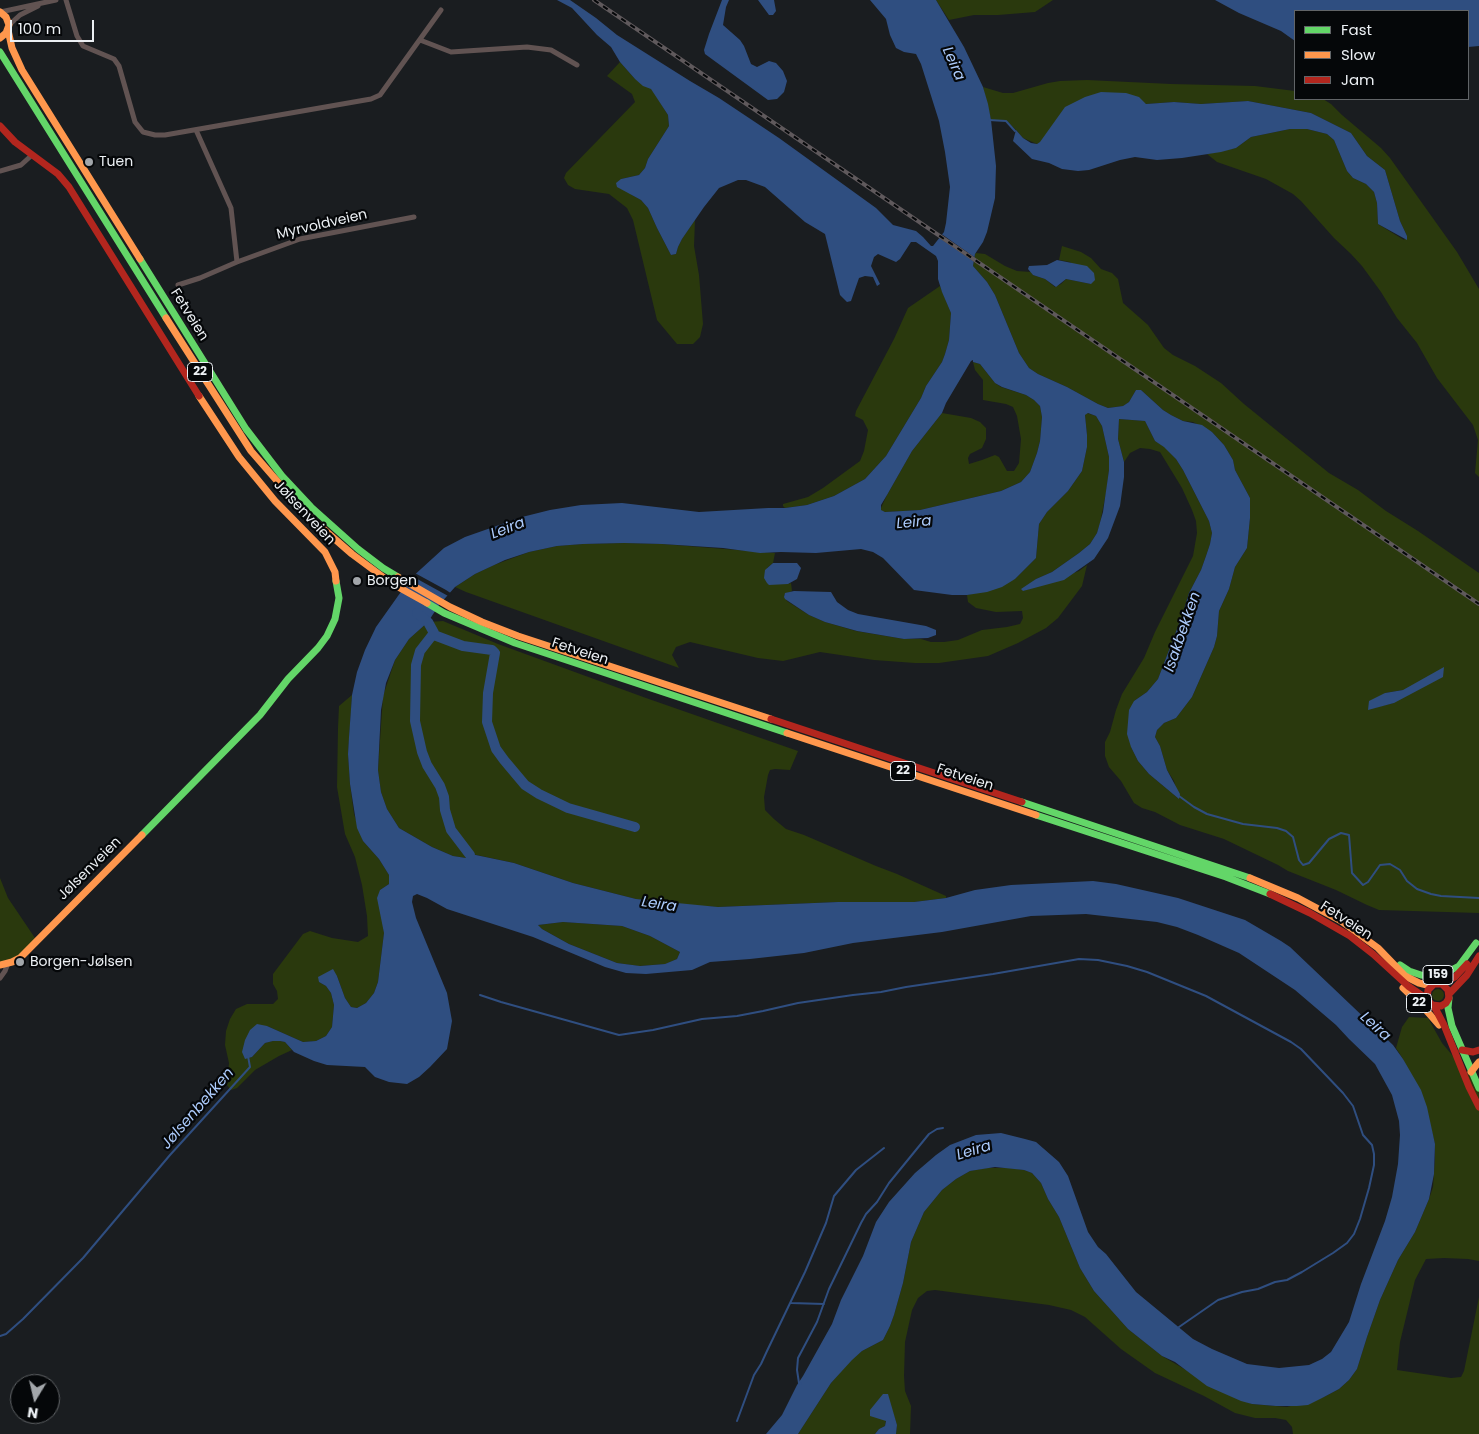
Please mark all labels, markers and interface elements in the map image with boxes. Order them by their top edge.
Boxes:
scale bar [12,10,96,42]
legend [1294,10,1469,100]
text: 100 m [18,18,61,39]
text: Fast [1341,19,1372,40]
water label: Leira [938,44,968,84]
text: Slow [1341,44,1375,65]
text: Jam [1341,69,1375,90]
place label: Tuen [99,154,133,170]
marker: Tuen [83,156,95,168]
street label: Myrvoldveien [275,206,369,244]
street label: Fetveien [166,286,212,344]
road number: 22 [188,362,212,382]
street label: Jølsenveien [270,477,338,549]
water label: Leira [896,513,932,533]
water label: Leira [488,514,528,544]
place label: Borgen [367,573,417,589]
marker: Borgen [351,575,363,587]
water label: Isakbekken [1161,590,1205,674]
street label: Fetveien [550,635,610,669]
road number: 22 [890,761,916,780]
street label: Fetveien [935,761,995,795]
street label: Jølsenveien [55,834,125,904]
water label: Leira [640,893,678,917]
street label: Fetveien [1317,898,1375,944]
place label: Borgen-Jølsen [30,954,132,970]
marker: Borgen-Jølsen [14,956,26,968]
road number: 159 [1423,966,1453,984]
road number: 22 [1406,994,1432,1012]
water label: Leira [1356,1009,1394,1045]
water label: Jølsenbekken [158,1065,238,1153]
water label: Leira [955,1137,993,1165]
north arrow [10,1374,60,1424]
text: N [26,1402,40,1424]

